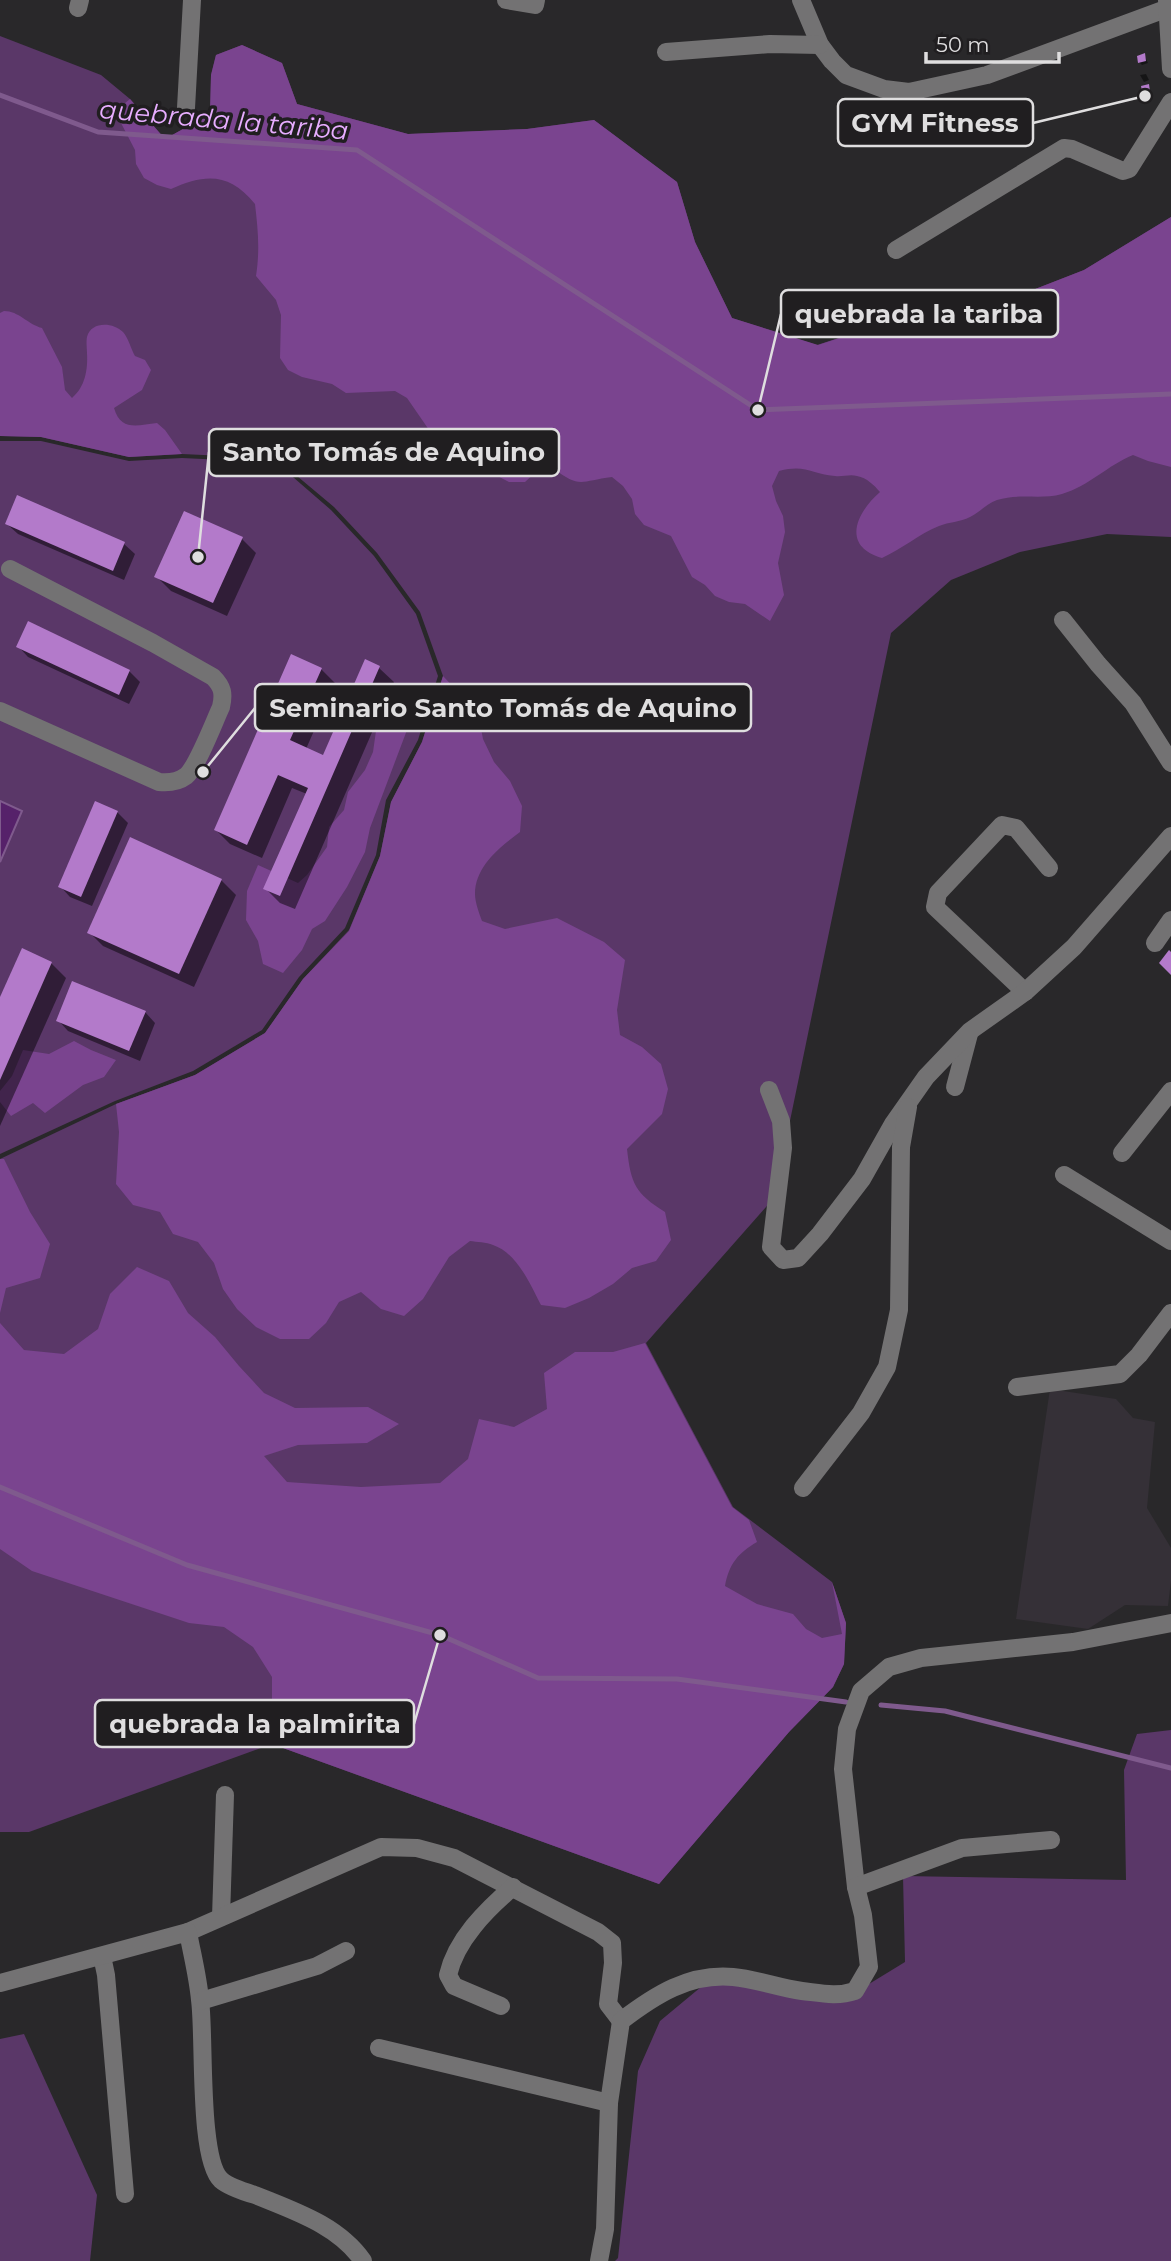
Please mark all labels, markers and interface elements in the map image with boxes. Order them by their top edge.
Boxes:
scale bar [926,21,1059,65]
text: 50 m [936,32,990,57]
water label: quebrada la tariba [98,93,350,147]
callout: GYM Fitness [838,99,1033,146]
text: GYM Fitness [851,107,1019,139]
callout: quebrada la tariba [781,290,1058,337]
text: quebrada la tariba [795,298,1043,330]
callout: Santo Tomás de Aquino [209,429,559,476]
text: Santo Tomás de Aquino [223,436,545,468]
callout: Seminario Santo Tomás de Aquino [255,684,751,731]
text: Seminario Santo Tomás de Aquino [269,692,737,724]
callout: quebrada la palmirita [95,1700,414,1747]
text: quebrada la palmirita [109,1708,401,1740]

